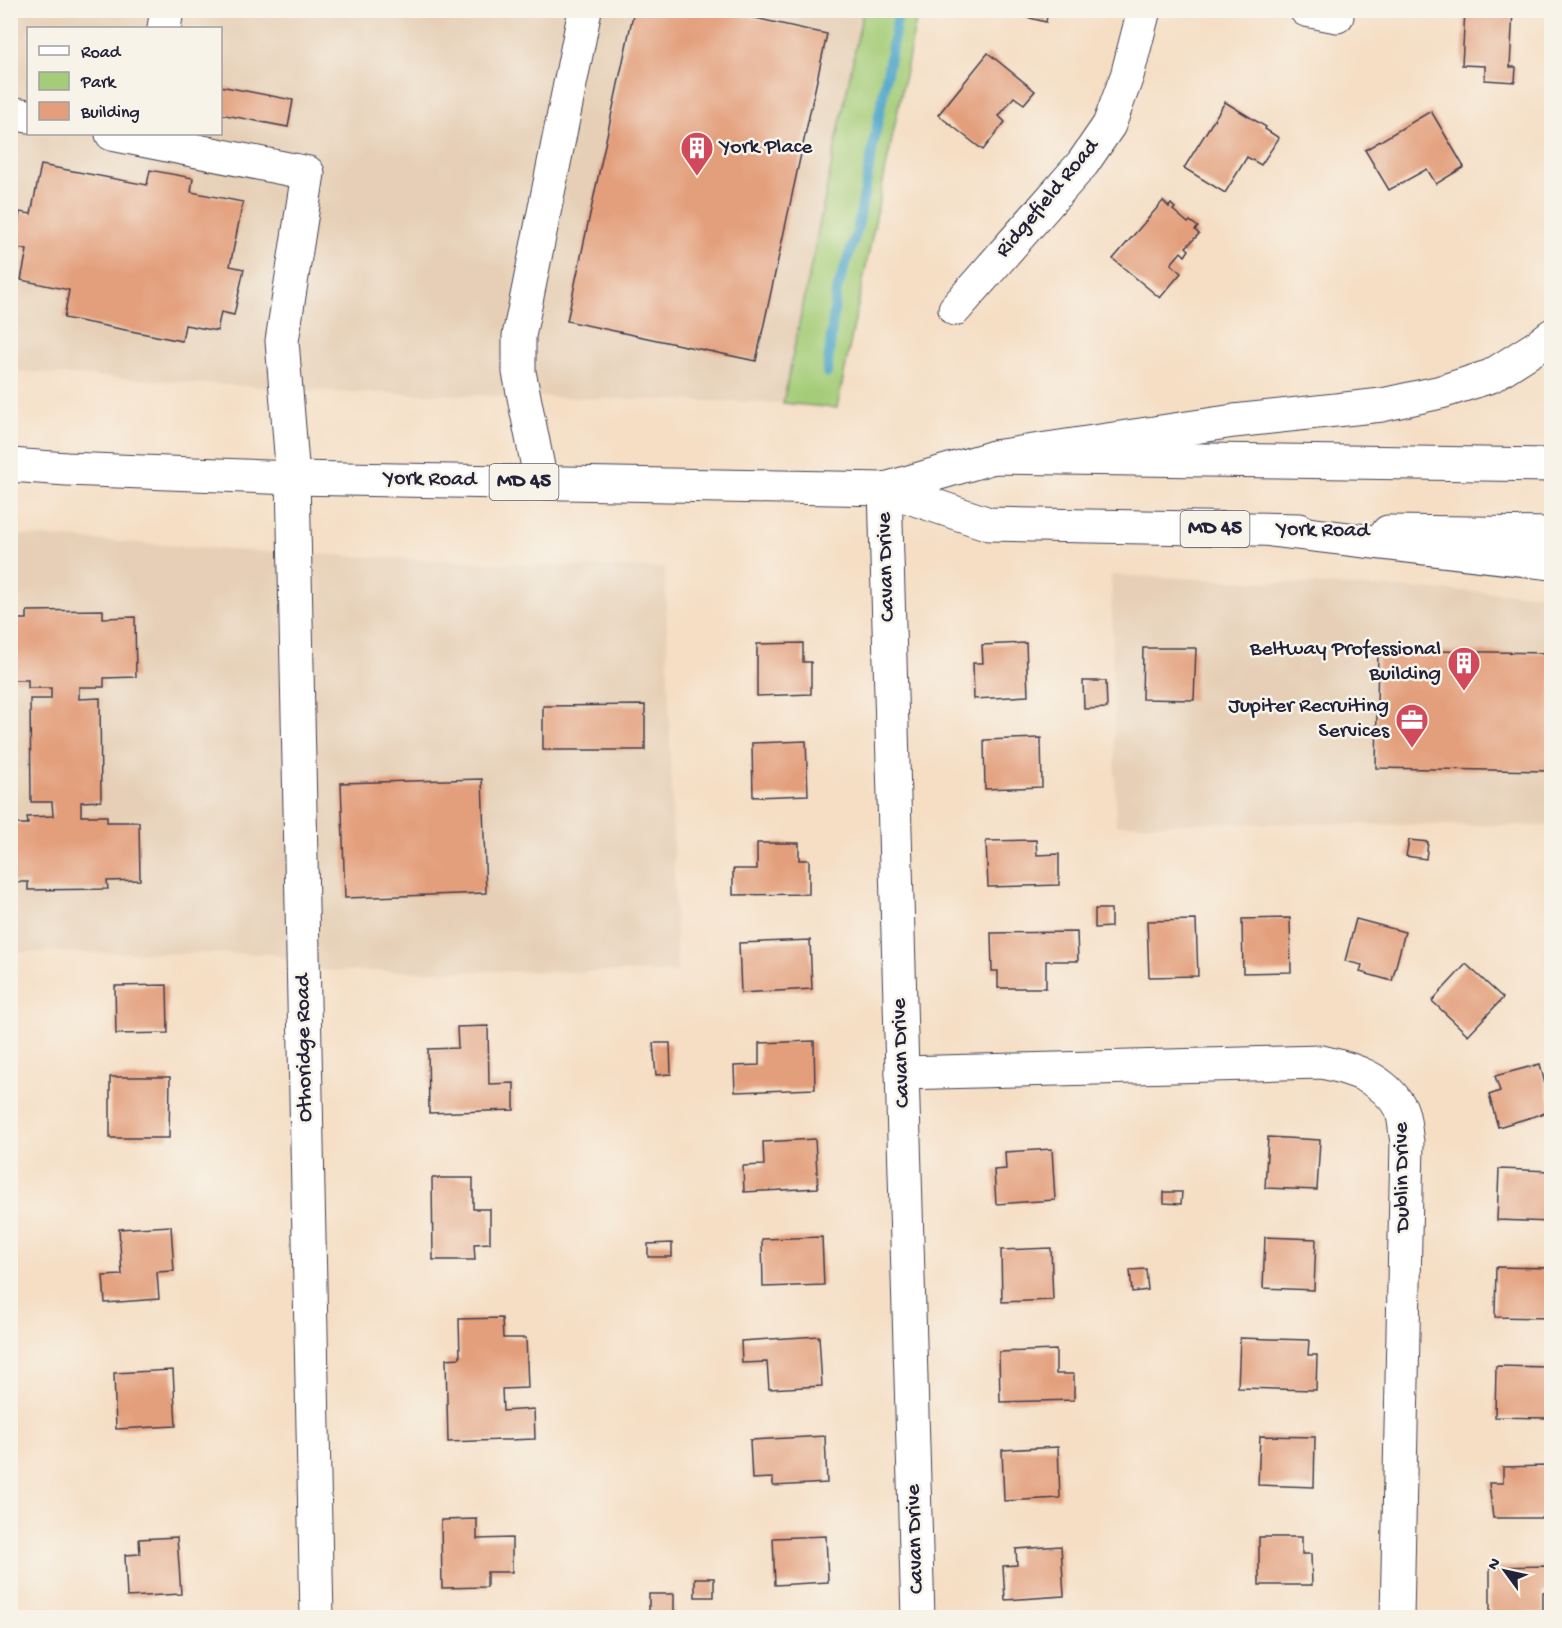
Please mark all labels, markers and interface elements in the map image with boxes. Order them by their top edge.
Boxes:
legend [27,27,222,135]
text: Road [81,43,122,64]
text: Park [80,73,117,94]
text: Building [80,103,140,124]
building icon: York Place [679,130,715,177]
street label: Ridgefield Road [991,133,1107,264]
place label: York Place [718,135,813,161]
road number: MD 45 [490,464,558,500]
street label: York Road [382,466,479,494]
street label: Cavan Drive [872,511,902,622]
road number: MD 45 [1180,511,1250,547]
street label: York Road [1275,517,1372,545]
place label: Beltway Professional Building [1249,637,1441,688]
building icon: Beltway Professional Building [1446,645,1482,692]
place label: Jupiter Recruiting Services [1228,694,1390,745]
office icon: Jupiter Recruiting Services [1394,702,1430,749]
street label: Othoridge Road [291,972,319,1122]
street label: Cavan Drive [887,997,917,1108]
street label: Dublin Drive [1389,1121,1417,1234]
street label: Cavan Drive [901,1483,931,1594]
north arrow [1475,1541,1535,1601]
text: N [1485,1555,1506,1574]

